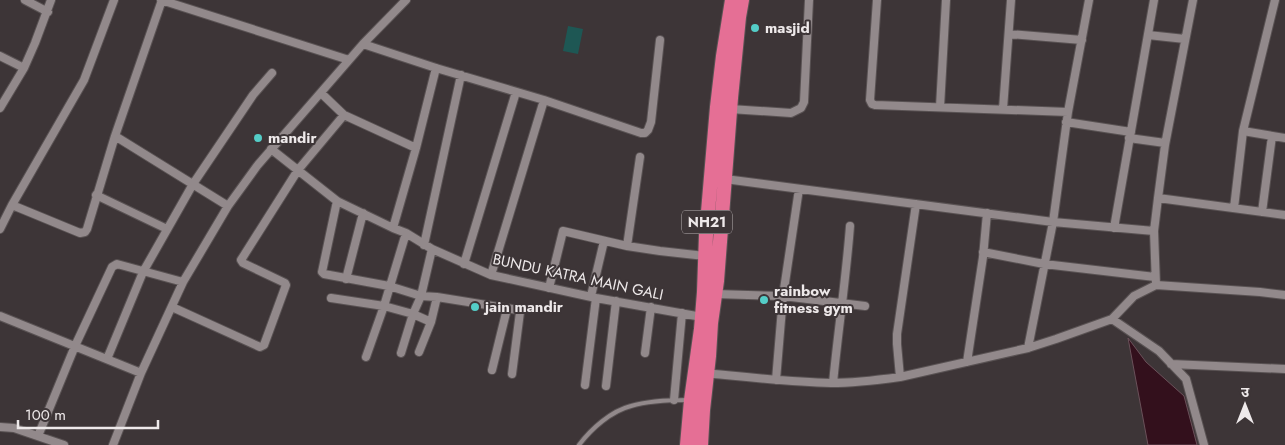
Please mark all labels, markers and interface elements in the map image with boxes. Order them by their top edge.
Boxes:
place label: masjid [765,17,810,39]
marker: masjid [749,22,761,34]
place label: mandir [268,127,317,149]
marker: mandir [252,132,264,144]
road number: NH21 [682,210,732,233]
street label: BUNDU KATRA MAIN GALI [491,248,665,306]
place label: rainbow fitness gym [774,280,853,319]
marker: rainbow fitness gym [758,294,770,306]
place label: jain mandir [483,296,564,318]
marker: jain mandir [469,301,481,313]
north arrow [1220,380,1270,430]
text: उ [1241,382,1250,402]
scale bar [18,398,158,430]
text: 100 m [25,404,66,426]

